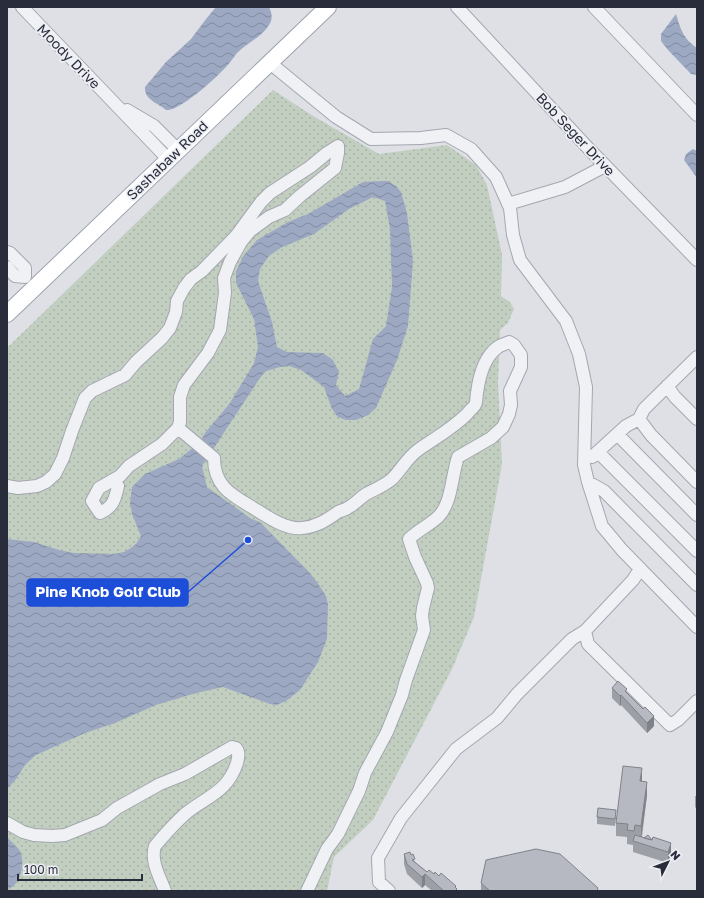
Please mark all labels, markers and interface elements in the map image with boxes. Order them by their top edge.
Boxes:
street label: Moody Drive [34,20,104,92]
street label: Bob Seger Drive [533,89,619,179]
street label: Sashabaw Road [123,117,211,203]
callout: Pine Knob Golf Club [27,579,188,606]
text: Pine Knob Golf Club [35,582,181,600]
north arrow [648,842,688,882]
text: N [668,848,683,862]
scale bar [18,856,142,882]
text: 100 m [24,862,58,877]

